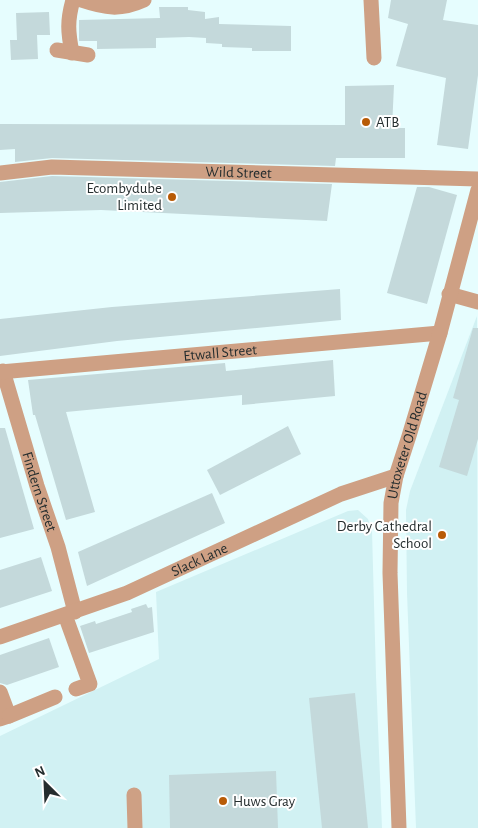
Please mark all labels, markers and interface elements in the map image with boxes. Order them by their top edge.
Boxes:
place label: ATB [376,115,399,130]
marker: ATB [360,116,372,128]
street label: Wild Street [205,164,272,181]
place label: Ecombydube Limited [86,181,162,213]
marker: Ecombydube Limited [166,191,178,203]
street label: Etwall Street [183,342,258,364]
street label: Uttoxeter Old Road [385,390,430,500]
street label: Findern Street [19,450,59,534]
place label: Derby Cathedral School [337,519,432,551]
marker: Derby Cathedral School [436,529,448,541]
street label: Slack Lane [169,541,230,580]
north arrow [20,758,70,808]
text: N [33,764,47,780]
place label: Huws Gray [233,794,296,809]
marker: Huws Gray [217,795,229,807]

